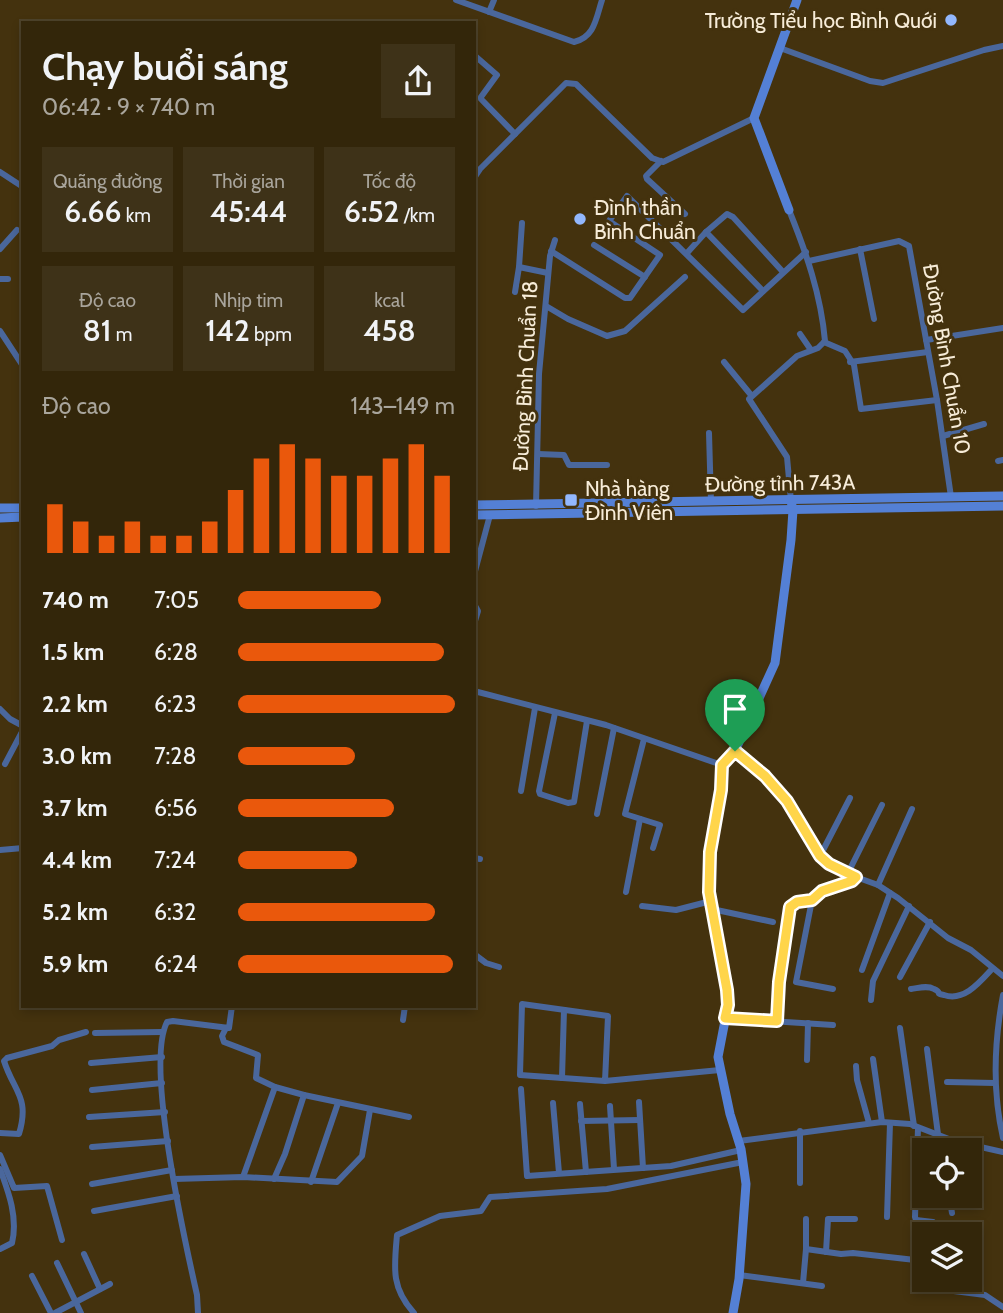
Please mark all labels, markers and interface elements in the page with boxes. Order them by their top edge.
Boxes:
place label: Trường Tiểu học Bình Quới [705,8,937,33]
marker: Trường Tiểu học Bình Quới [943,12,959,28]
text: Chạy buổi sáng [42,43,288,90]
button: share [381,44,455,118]
text: 06:42 · 9 × 740 m [42,93,215,121]
text: Quãng đường [53,170,162,193]
text: Thời gian [212,170,285,193]
text: Tốc độ [363,170,416,193]
text: 6.66 [64,193,121,230]
text: 45:44 [210,193,287,230]
text: 6:52 [344,193,399,230]
place label: Đình thần Bình Chuẩn [594,195,696,244]
text: km [121,204,151,227]
text: /km [399,204,435,227]
marker: Đình thần Bình Chuẩn [572,211,588,227]
street label: Đường Bình Chuẩn 10 [918,262,976,456]
street label: Đường Bình Chuẩn 18 [508,280,542,472]
text: Độ cao [79,289,136,312]
text: Nhịp tim [214,289,283,312]
text: kcal [374,289,405,312]
text: 81 [83,312,111,349]
text: 142 [205,312,250,349]
text: 458 [363,312,416,349]
text: m [111,323,132,346]
text: bpm [250,323,292,346]
text: Độ cao [42,392,111,420]
text: 143–149 m [350,392,455,420]
street label: Đường tỉnh 743A [705,469,855,497]
place label: Nhà hàng Đình Viên [585,476,673,525]
marker: Nhà hàng Đình Viên [563,492,579,508]
text: 740 m [42,586,109,614]
text: 7:05 [154,586,199,614]
text: 1.5 km [42,638,104,666]
text: 6:28 [154,638,198,666]
pin [705,679,765,751]
text: 2.2 km [42,690,108,718]
text: 6:23 [154,690,196,718]
icon: arrive [716,690,754,728]
text: 3.0 km [42,742,112,770]
text: 7:28 [154,742,196,770]
text: 3.7 km [42,794,108,822]
text: 6:56 [154,794,197,822]
text: 4.4 km [42,846,112,874]
text: 7:24 [154,846,196,874]
text: 5.2 km [42,898,108,926]
text: 6:32 [154,898,196,926]
text: 5.9 km [42,950,108,978]
text: 6:24 [154,950,197,978]
map controls [912,1138,982,1292]
button: locate [912,1138,982,1208]
button: layers [912,1222,982,1292]

